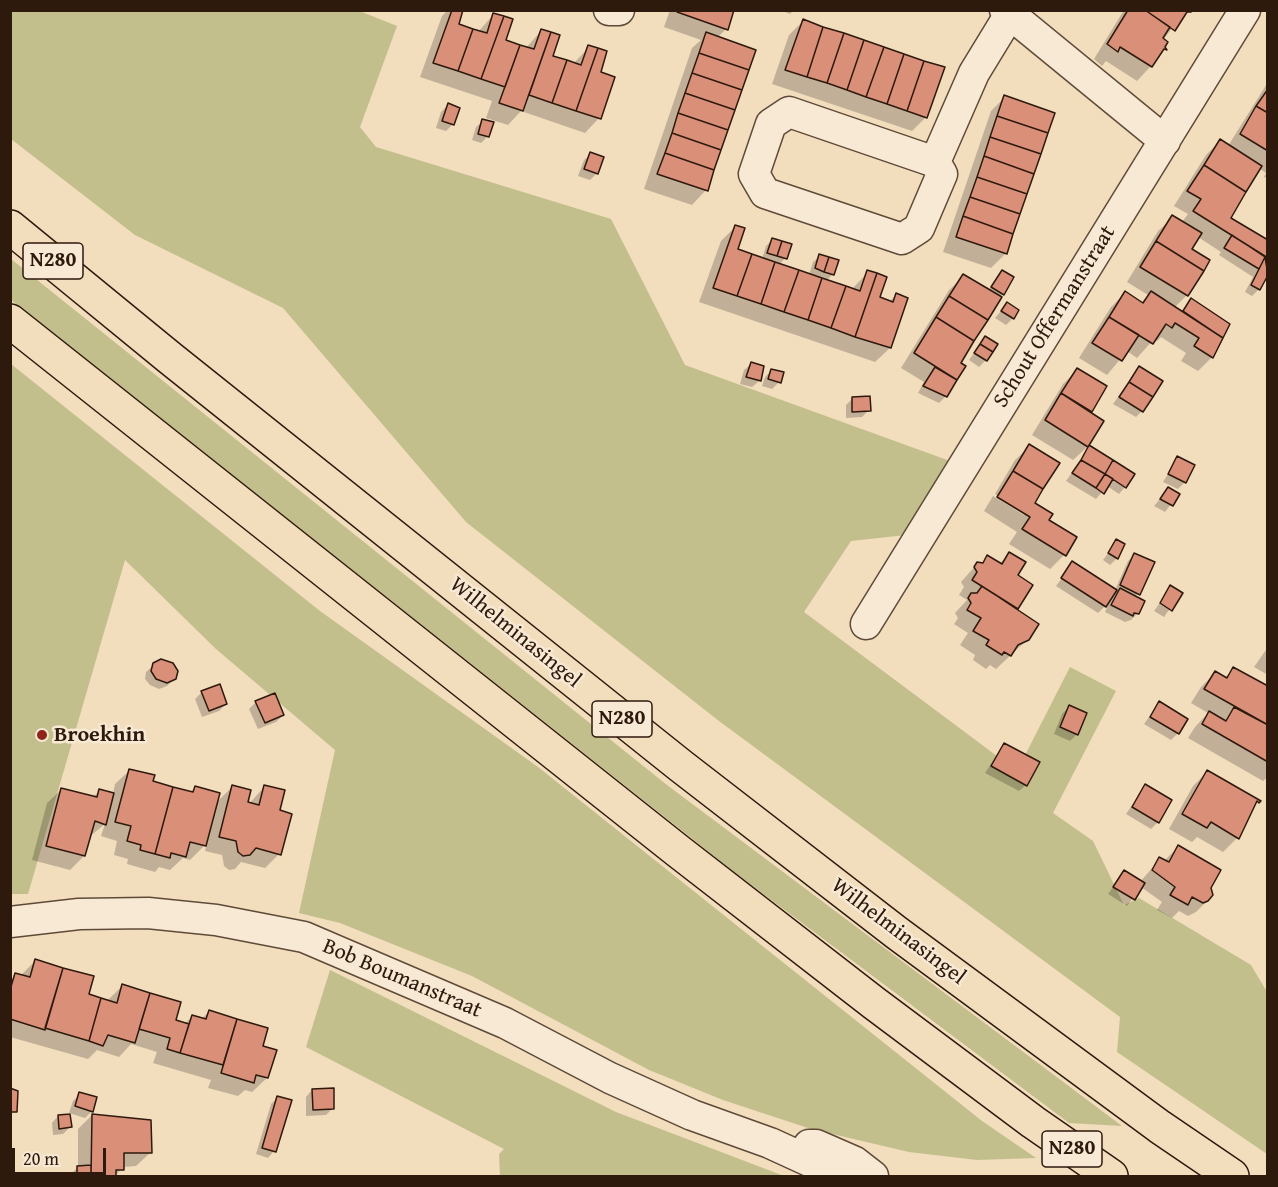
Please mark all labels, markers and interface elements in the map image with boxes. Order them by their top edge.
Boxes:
street label: Schout Offermanstraat [988,221,1122,413]
road number: N280 [23,243,83,279]
street label: Wilhelminasingel [444,572,586,694]
road number: N280 [592,701,652,737]
place label: Broekhin [54,722,145,748]
marker: Broekhin [35,728,49,742]
street label: Wilhelminasingel [826,873,970,991]
street label: Bob Boumanstraat [319,934,485,1024]
road number: N280 [1042,1131,1102,1167]
scale bar [15,1136,110,1174]
text: 20 m [23,1145,59,1172]

